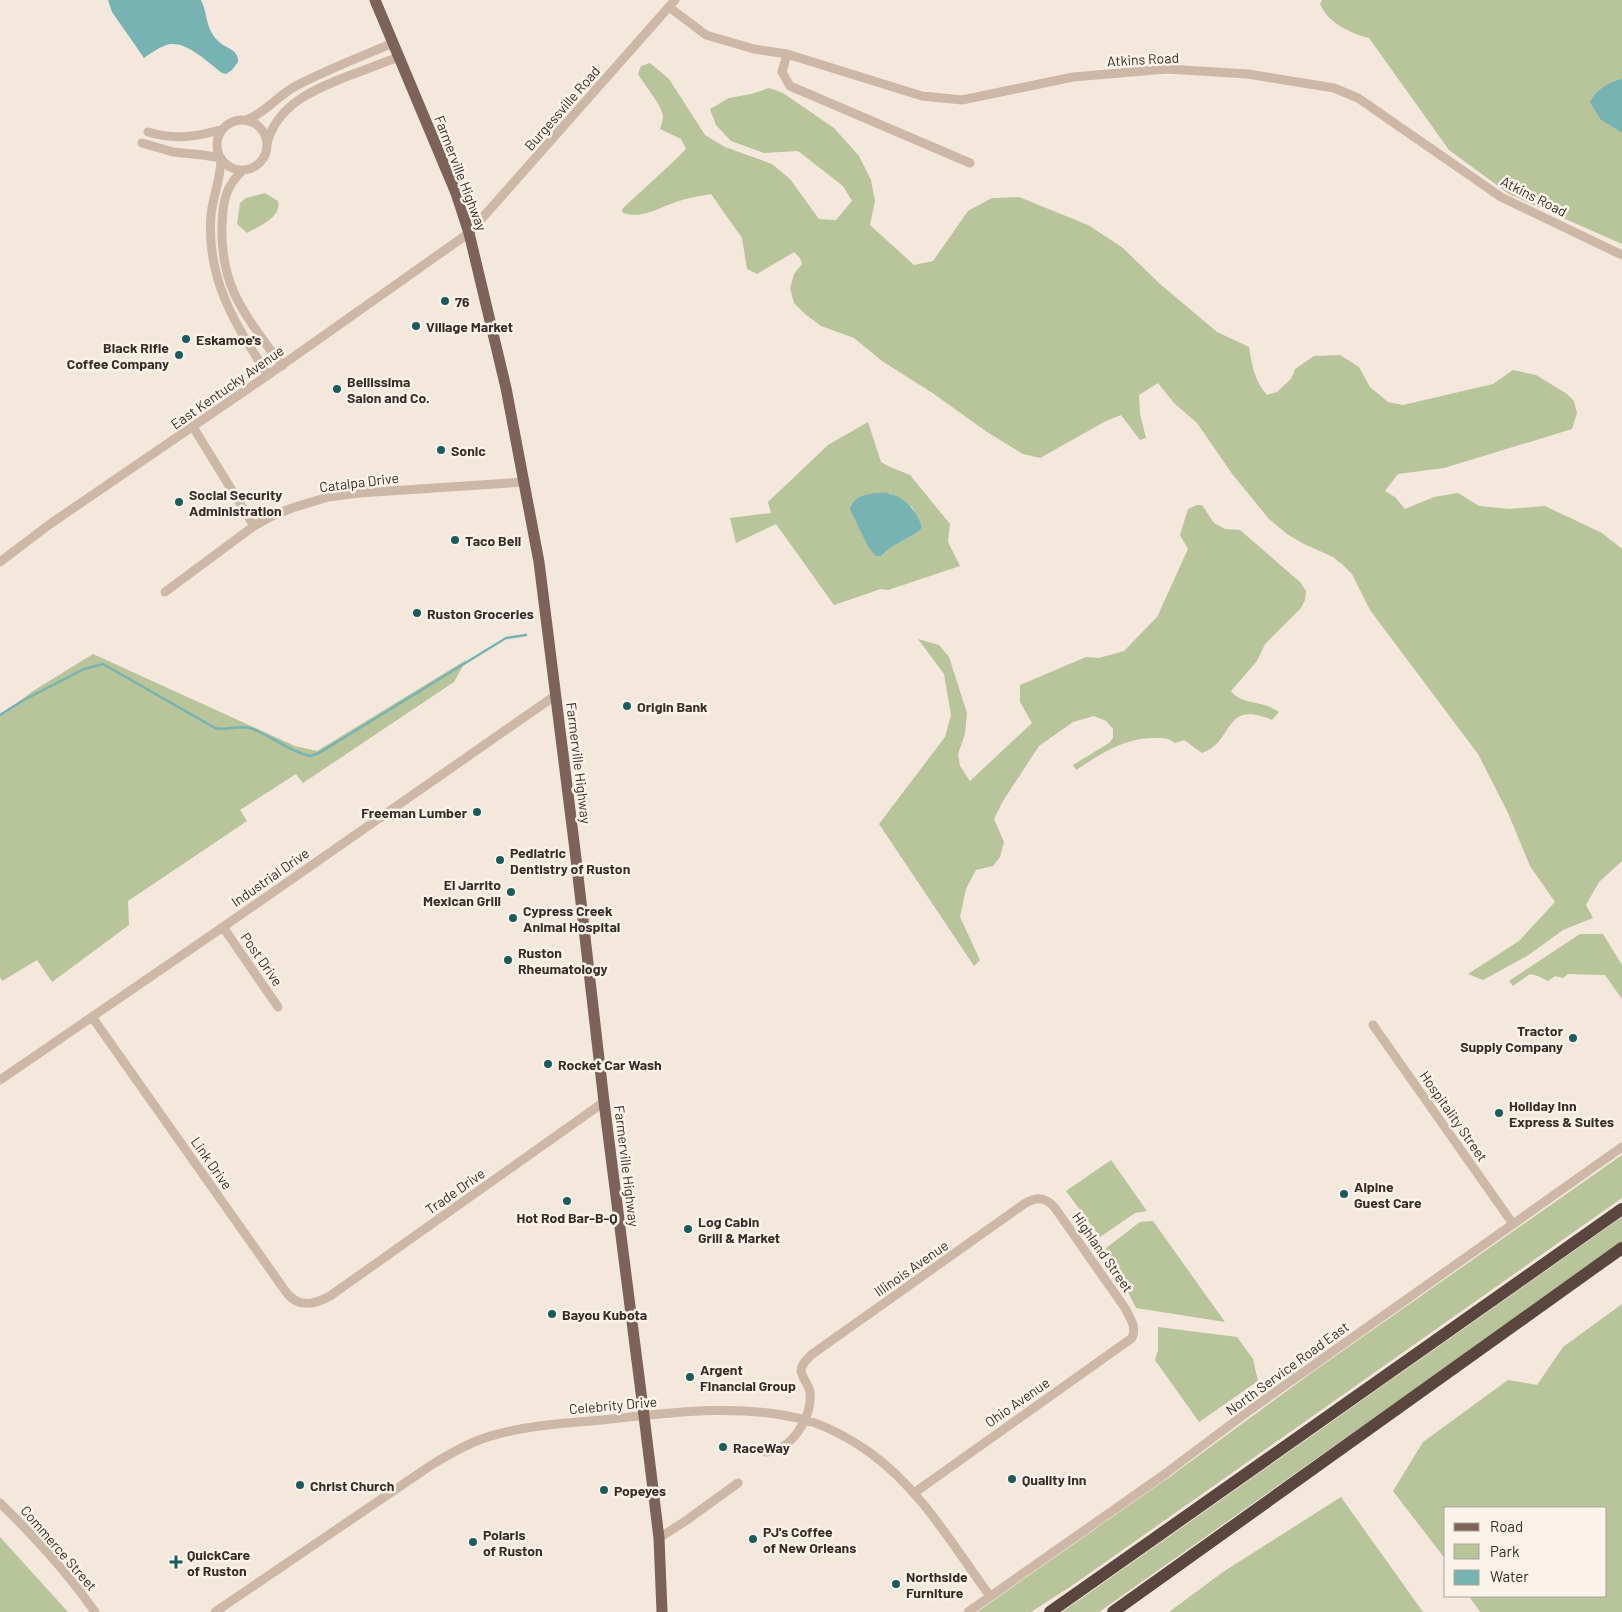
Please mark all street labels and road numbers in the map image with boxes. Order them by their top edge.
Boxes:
street label: Atkins Road [1107,49,1179,69]
street label: Burgessville Road [521,62,603,154]
street label: Farmerville Highway [431,113,491,234]
street label: Atkins Road [1498,172,1570,220]
street label: East Kentucky Avenue [167,342,287,432]
street label: Catalpa Drive [318,469,400,495]
street label: Farmerville Highway [563,701,595,825]
street label: Industrial Drive [228,844,312,910]
street label: Post Drive [237,929,287,989]
street label: Hospitality Street [1417,1068,1491,1164]
street label: Farmerville Highway [611,1104,643,1228]
street label: Link Drive [188,1134,236,1192]
street label: Trade Drive [422,1164,488,1218]
street label: Highland Street [1069,1209,1137,1295]
street label: Illinois Avenue [871,1236,951,1300]
street label: North Service Road East [1222,1318,1352,1418]
street label: Ohio Avenue [982,1374,1052,1430]
street label: Celebrity Drive [568,1393,658,1417]
street label: Commerce Street [17,1502,101,1594]

